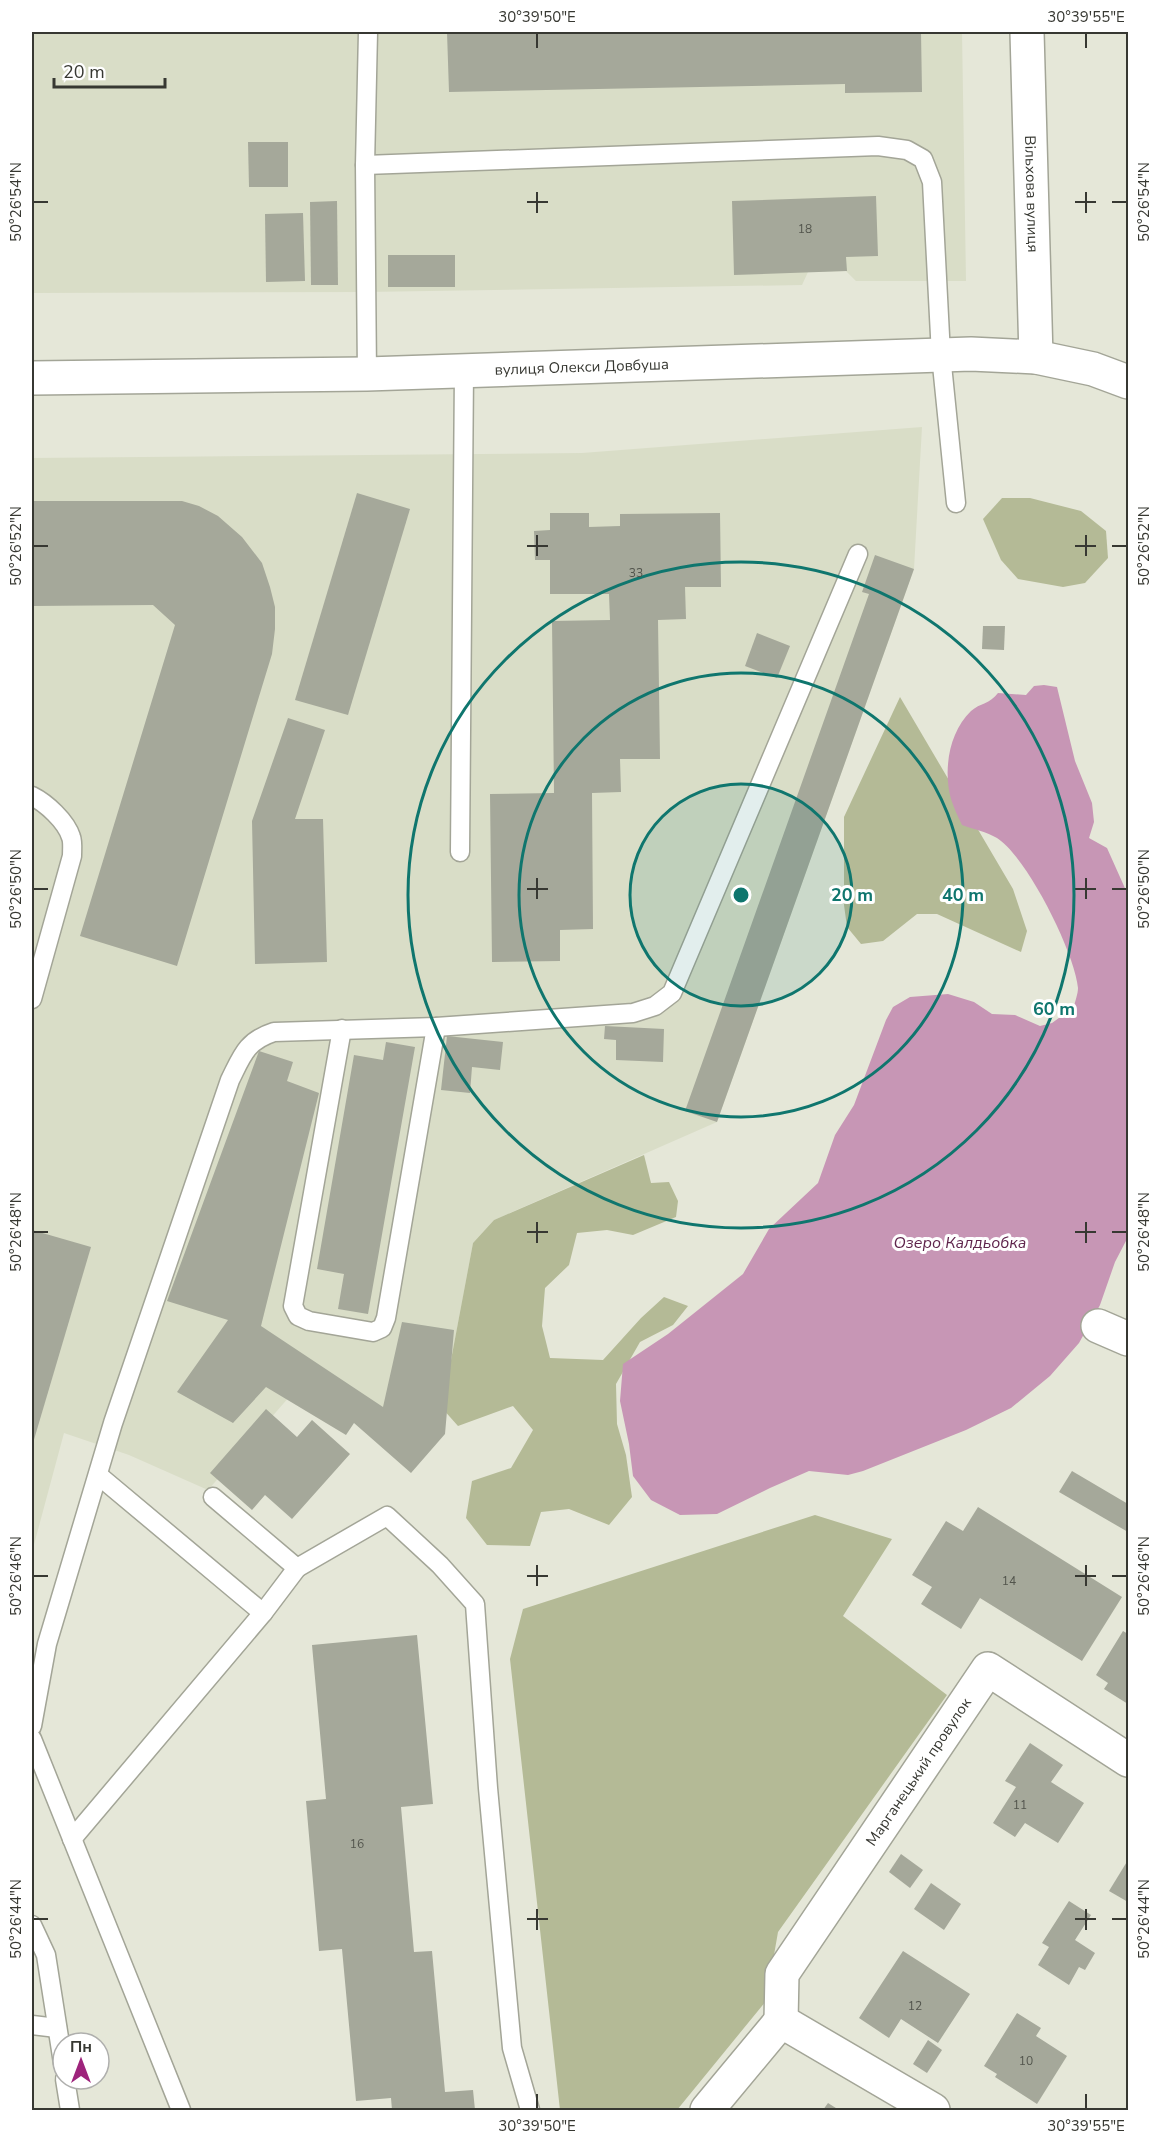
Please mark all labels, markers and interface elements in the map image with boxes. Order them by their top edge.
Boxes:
text: 30°39'50"E [498,7,576,27]
text: 30°39'55"E [1047,7,1125,27]
scale bar [54,51,165,89]
text: 20 m [63,60,105,84]
street label: Вільхова вулиця [1020,135,1043,253]
text: 50°26'54"N [6,162,26,242]
text: 50°26'54"N [1134,162,1154,242]
house number: 18 [798,221,812,237]
street label: вулиця Олекси Довбуша [494,354,669,380]
text: 50°26'52"N [6,506,26,586]
text: 50°26'52"N [1134,506,1154,586]
house number: 33 [629,565,643,581]
text: 50°26'50"N [6,849,26,929]
text: 50°26'50"N [1134,849,1154,929]
text: 20 m [831,883,873,907]
text: 40 m [942,883,984,907]
centre of rings [731,885,751,905]
text: 60 m [1033,997,1075,1021]
text: 50°26'48"N [6,1192,26,1272]
text: 50°26'48"N [1134,1192,1154,1272]
water label: Озеро Калдьобка [894,1232,1026,1254]
text: 50°26'46"N [6,1536,26,1616]
text: 50°26'46"N [1134,1536,1154,1616]
house number: 14 [1002,1573,1016,1589]
street label: Марганецький провулок [861,1694,976,1850]
house number: 11 [1013,1797,1027,1813]
house number: 16 [350,1836,364,1852]
text: 50°26'44"N [6,1879,26,1959]
text: 50°26'44"N [1134,1879,1154,1959]
house number: 12 [908,1998,922,2014]
north arrow [51,2031,111,2091]
text: Пн [70,2036,92,2058]
house number: 10 [1019,2053,1033,2069]
text: 30°39'50"E [498,2116,576,2136]
text: 30°39'55"E [1047,2116,1125,2136]

